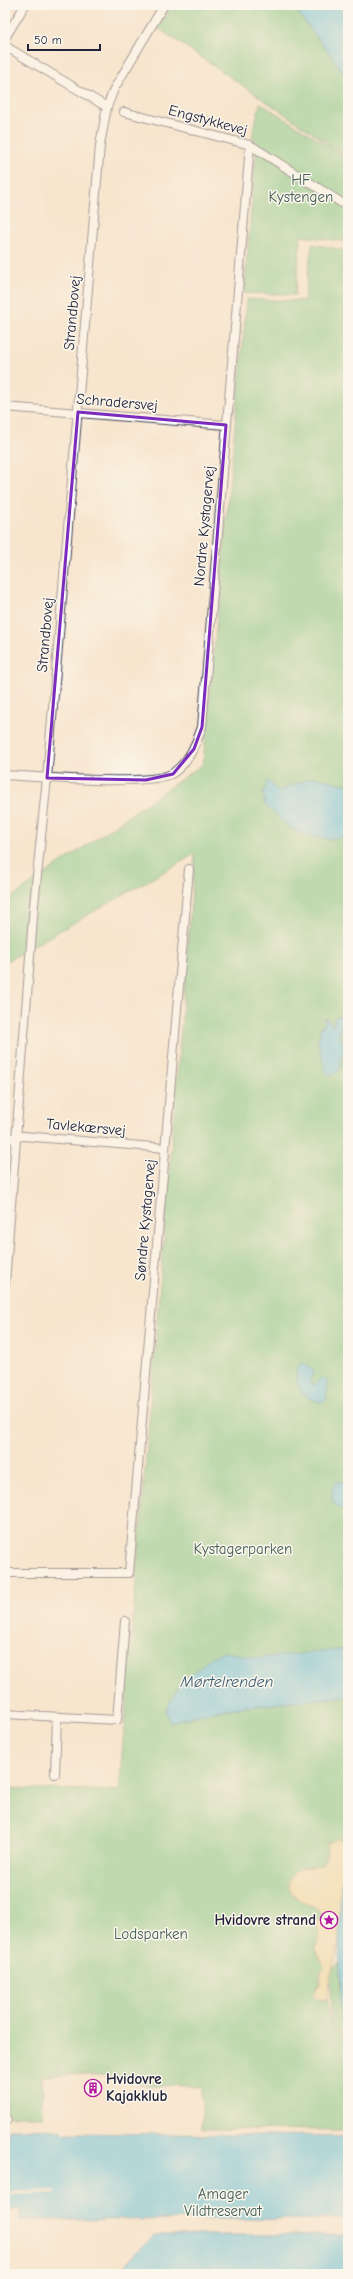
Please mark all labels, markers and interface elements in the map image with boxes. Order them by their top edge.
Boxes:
scale bar [28,26,100,52]
text: 50 m [34,33,62,47]
street label: Engstykkevej [166,101,250,139]
park label: HF Kystengen [269,171,333,206]
street label: Strandbovej [60,275,84,351]
street label: Schradersvej [76,389,158,415]
street label: Nordre Kystagervej [190,465,218,587]
street label: Strandbovej [33,597,57,673]
street label: Tavlekærsvej [45,1115,127,1139]
street label: Søndre Kystagervej [131,1158,159,1282]
park label: Kystagerparken [194,1540,292,1558]
water label: Mørtelrenden [180,1673,274,1691]
place icon: Hvidovre strand [319,1910,339,1930]
place label: Hvidovre strand [215,1911,316,1929]
park label: Lodsparken [114,1925,188,1943]
place label: Hvidovre Kajakklub [106,2070,168,2105]
building icon: Hvidovre Kajakklub [83,2078,103,2098]
park label: Amager Vildtreservat [184,2185,263,2220]

